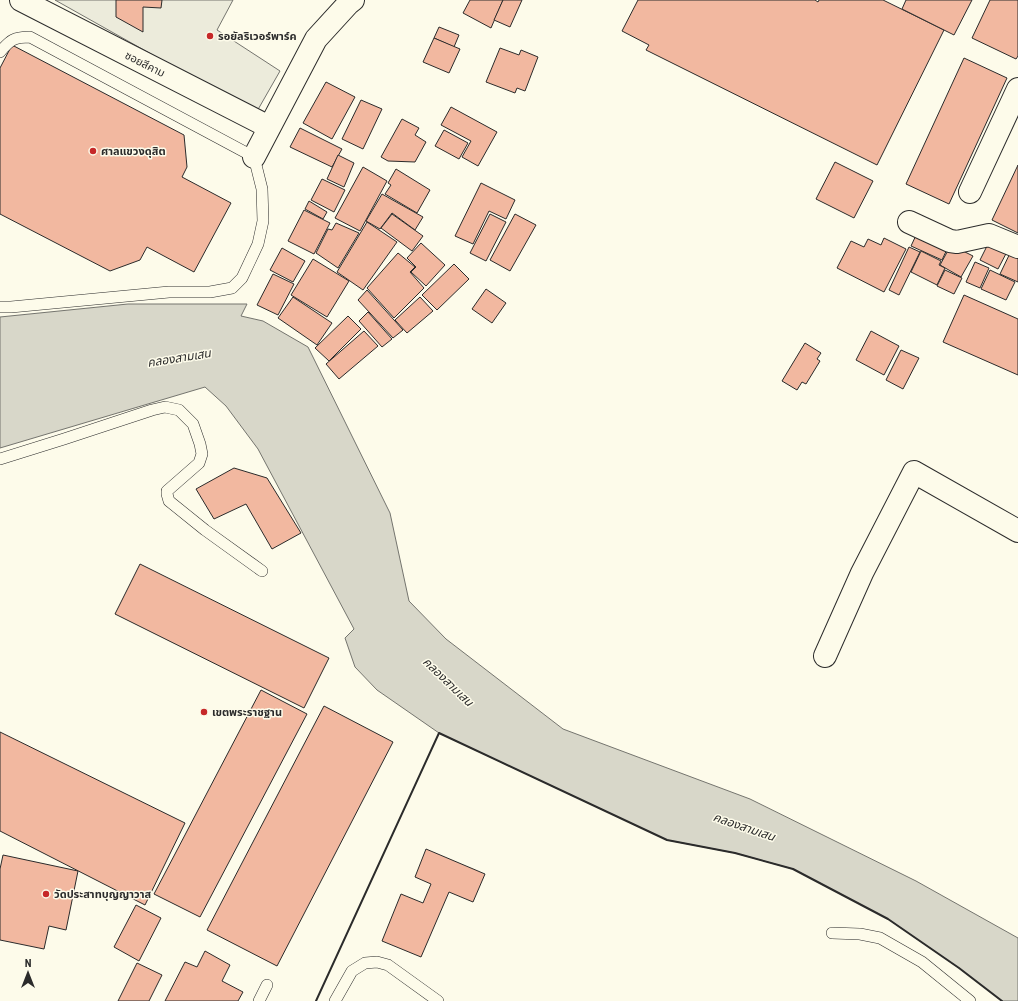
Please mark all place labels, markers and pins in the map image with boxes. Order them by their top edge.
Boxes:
place label: รอยัลริเวอร์พาร์ค [218,30,297,43]
marker: รอยัลริเวอร์พาร์ค [205,31,215,41]
place label: ศาลแขวงดุสิต [101,145,166,158]
marker: ศาลแขวงดุสิต [88,146,98,156]
place label: เขตพระราชฐาน [212,706,282,719]
marker: เขตพระราชฐาน [199,707,209,717]
place label: วัดประสาทบุญญาวาส [54,888,152,901]
marker: วัดประสาทบุญญาวาส [41,889,51,899]

